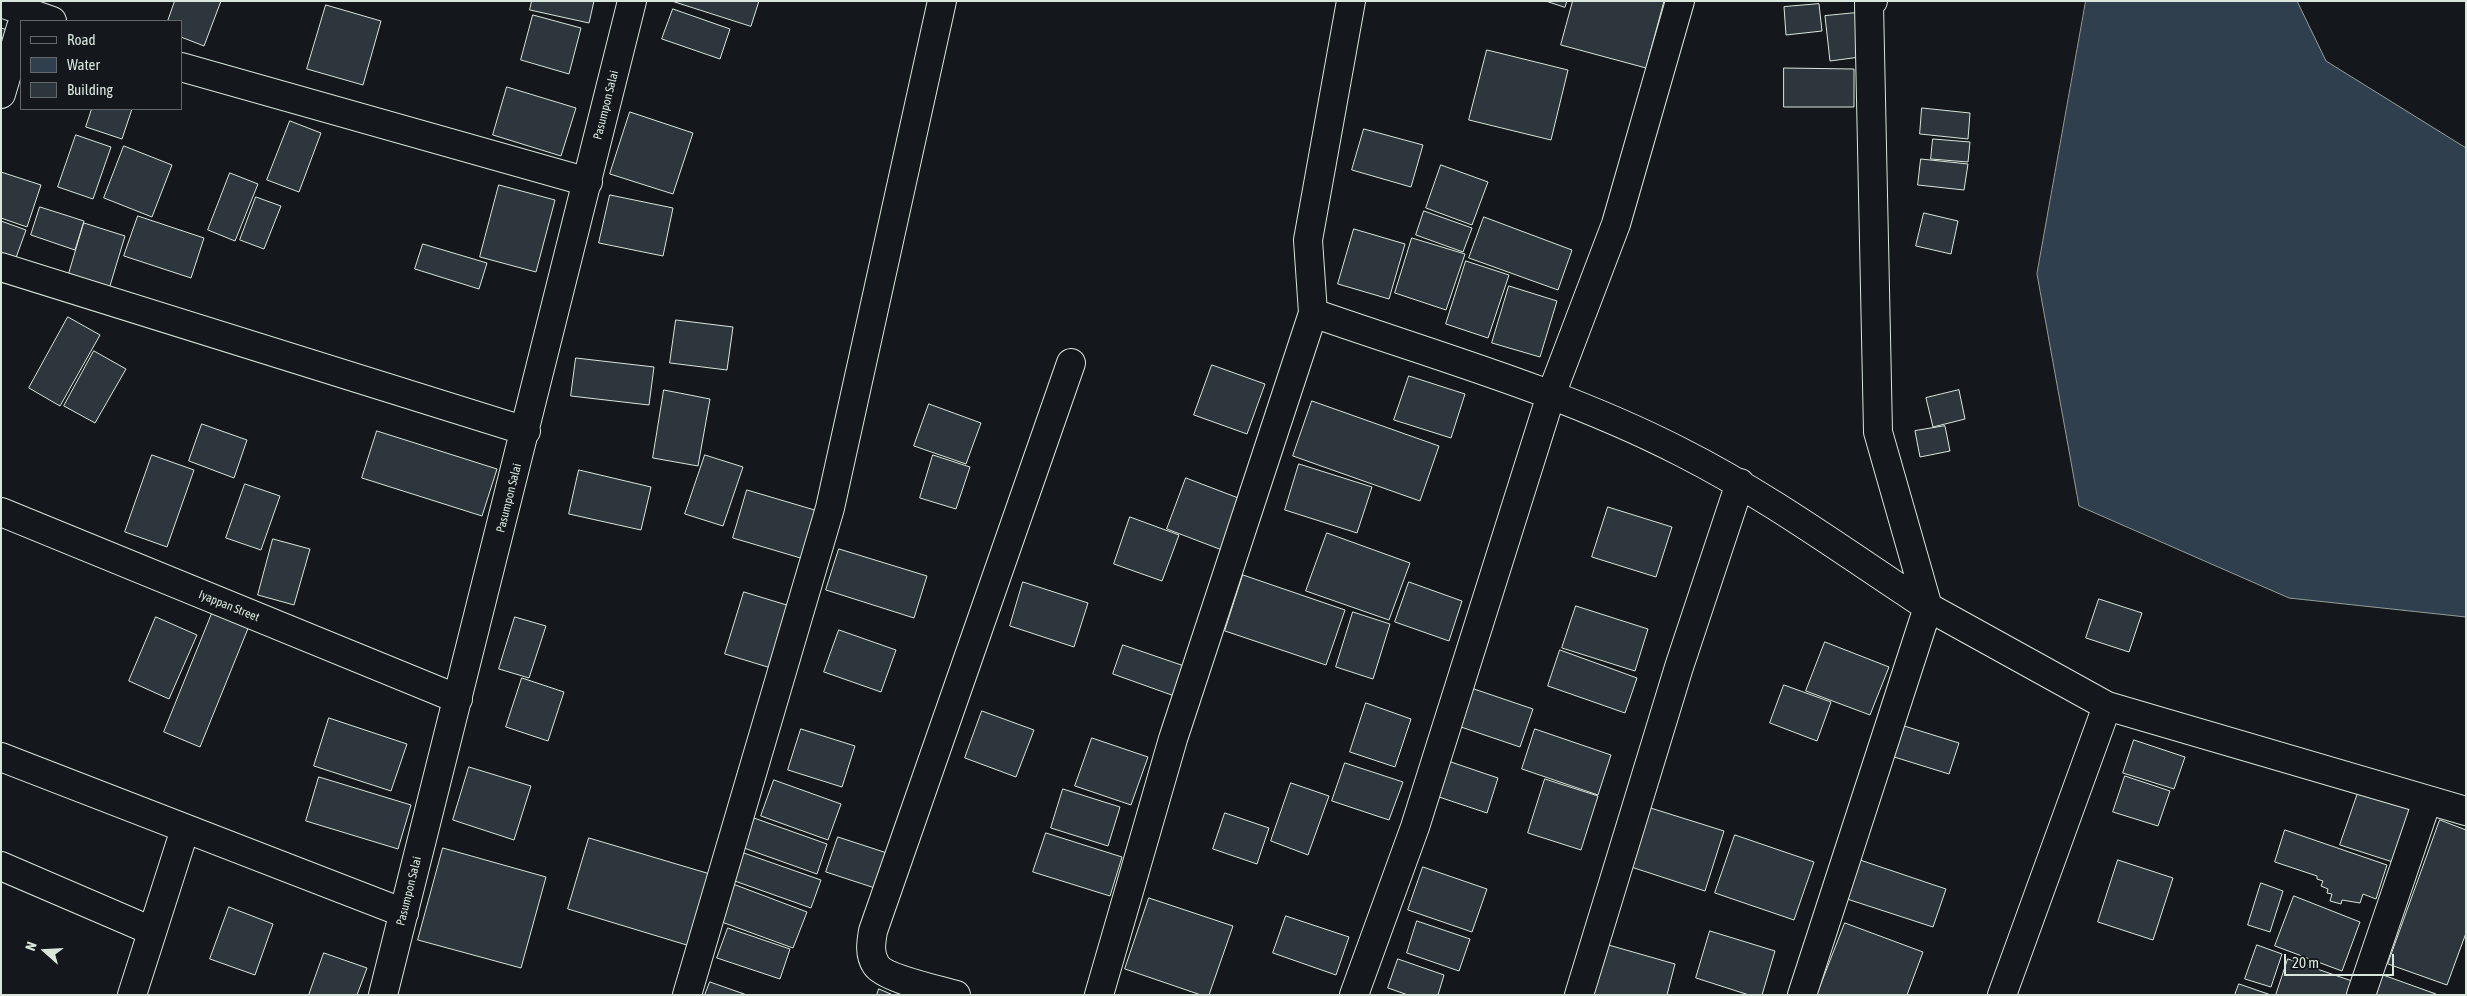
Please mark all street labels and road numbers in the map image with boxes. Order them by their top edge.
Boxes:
street label: Pasumpon Salai [590,69,622,141]
street label: Pasumpon Salai [493,462,525,534]
street label: Iyappan Street [197,587,261,625]
street label: Pasumpon Salai [393,855,425,927]

